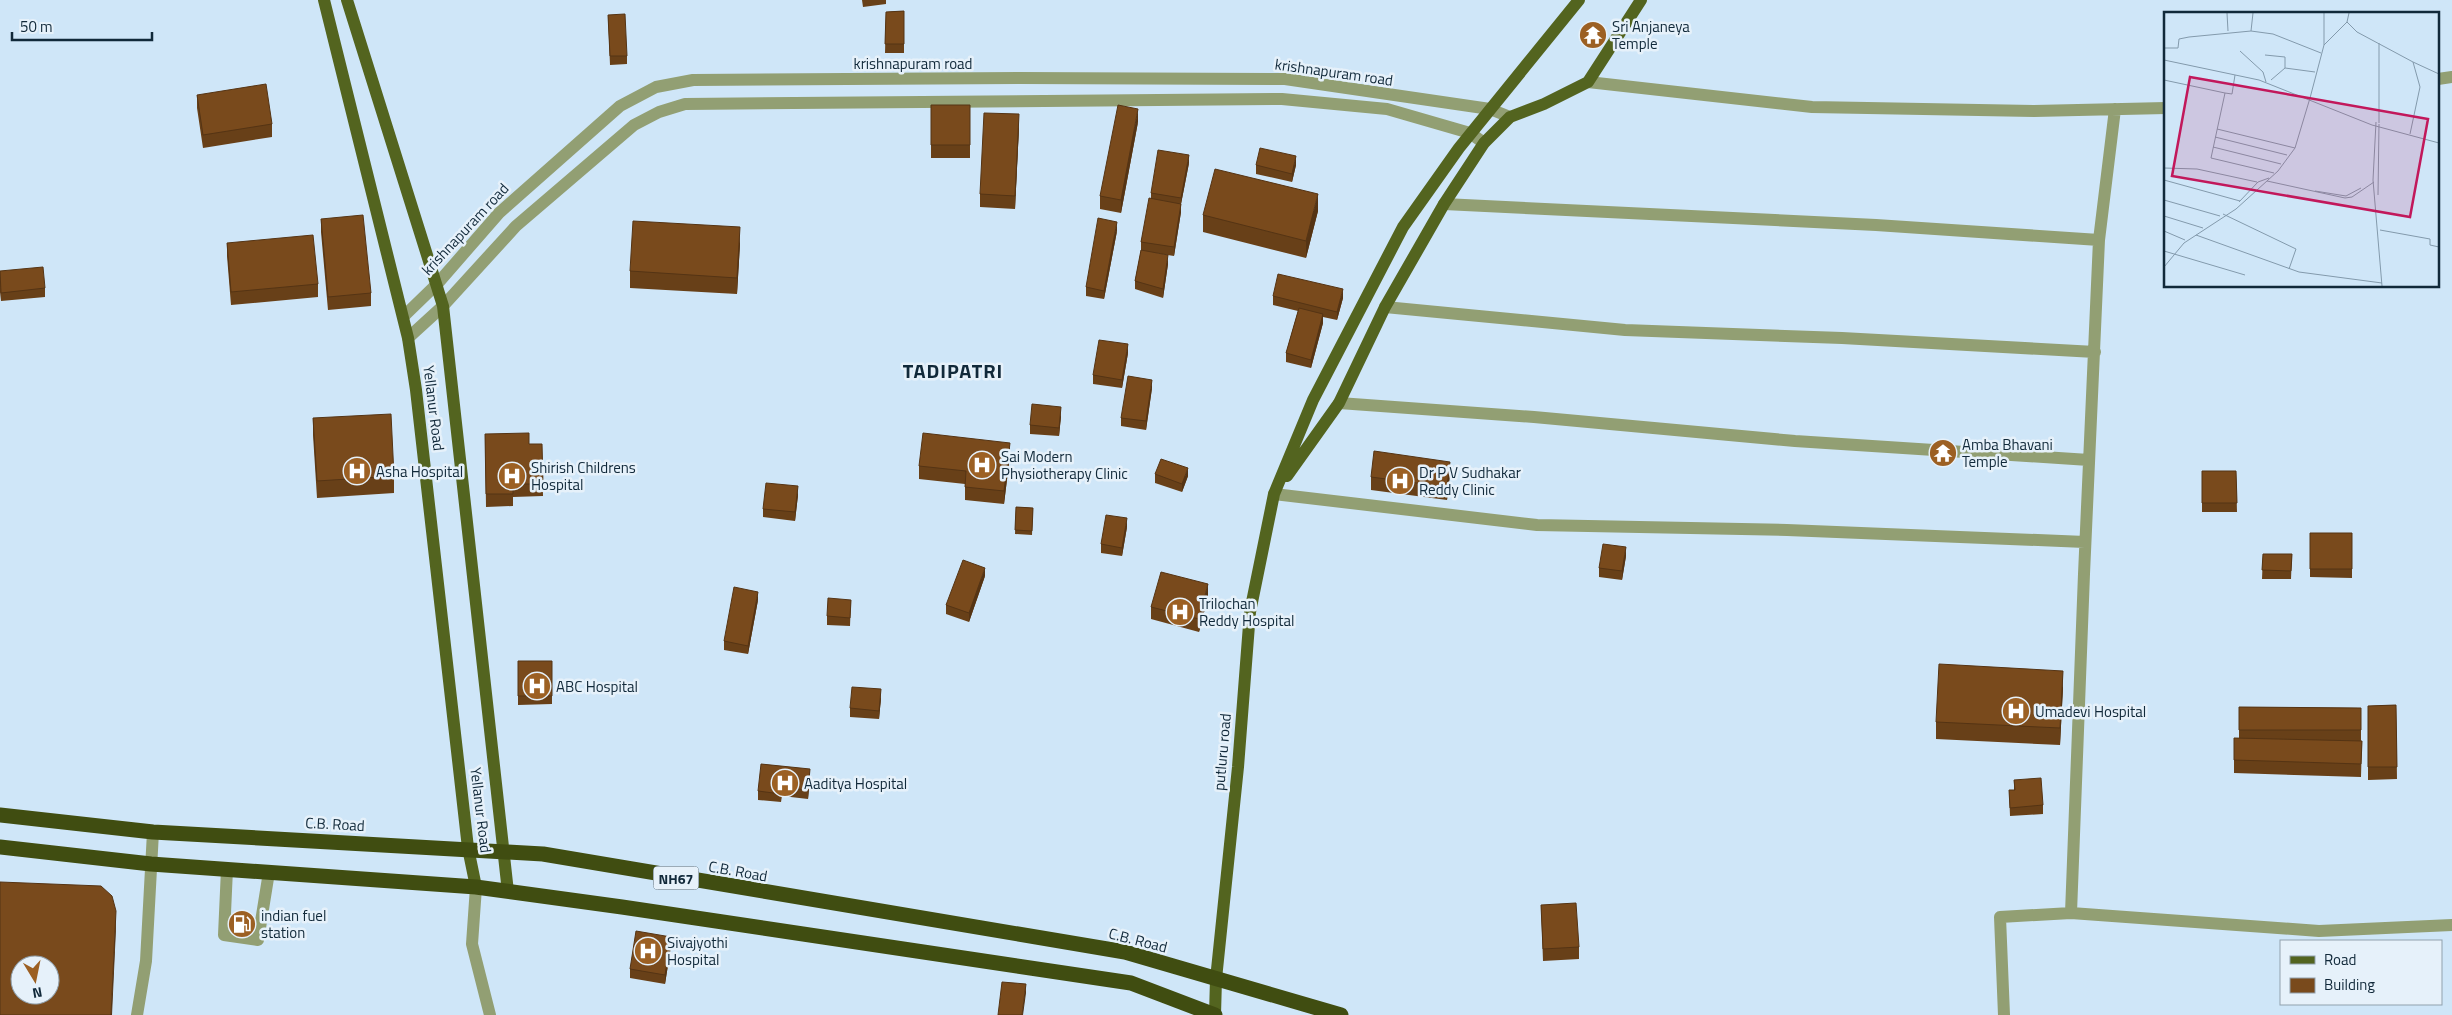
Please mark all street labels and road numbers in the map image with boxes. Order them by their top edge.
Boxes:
street label: krishnapuram road [853,52,973,75]
street label: krishnapuram road [1273,52,1395,92]
street label: krishnapuram road [416,178,514,280]
street label: Yellanur Road [417,364,451,452]
street label: putluru road [1207,712,1237,792]
street label: Yellanur Road [464,766,498,854]
street label: C.B. Road [305,811,365,837]
street label: C.B. Road [707,854,769,888]
road number: NH67 [654,866,698,890]
street label: C.B. Road [1106,922,1170,958]

